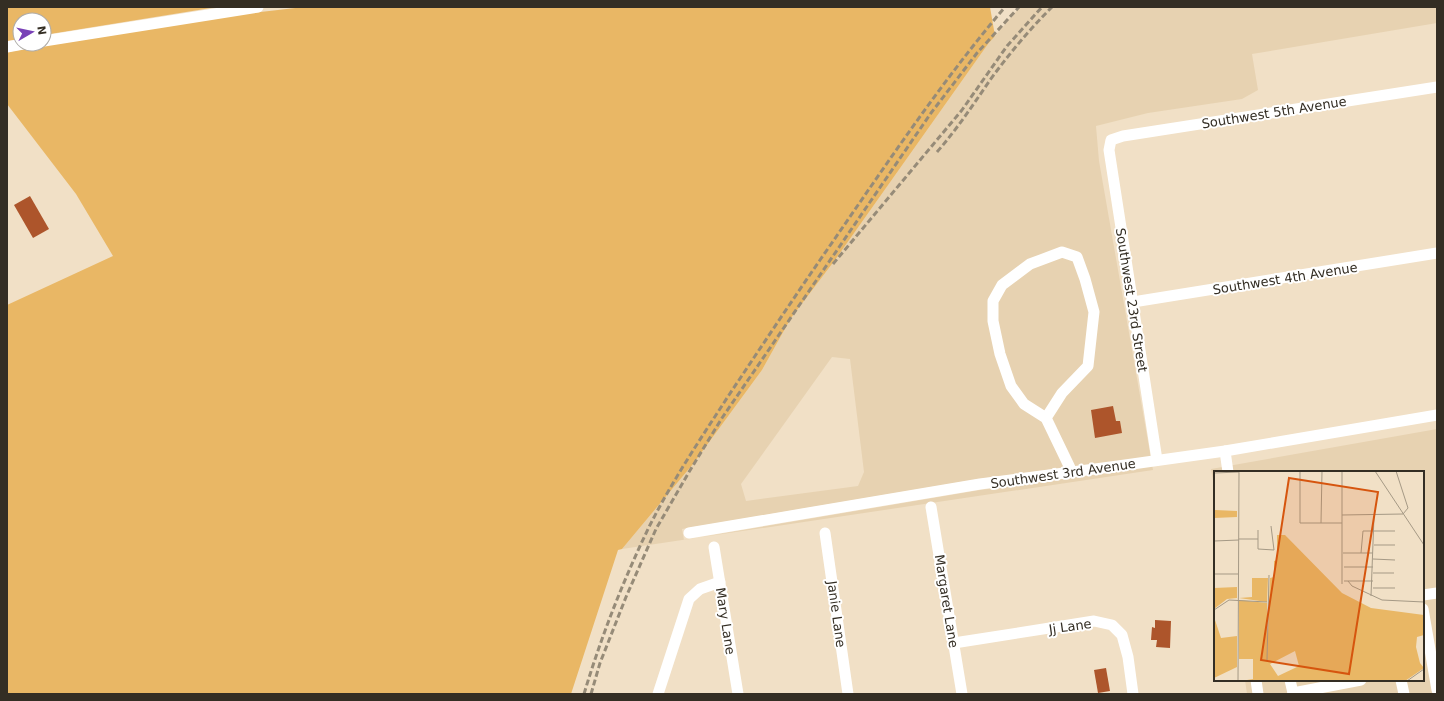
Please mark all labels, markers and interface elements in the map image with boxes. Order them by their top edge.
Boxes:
north arrow [12,12,52,52]
text: N [34,25,49,36]
street label: Southwest 5th Avenue [1201,94,1348,131]
street label: Southwest 23rd Street [1113,227,1150,373]
street label: Southwest 4th Avenue [1212,260,1359,297]
street label: Southwest 3rd Avenue [989,456,1137,491]
inset map [1214,471,1424,681]
street label: Margaret Lane [932,553,961,649]
street label: Janie Lane [824,579,849,648]
street label: Mary Lane [713,586,738,656]
street label: Jj Lane [1047,616,1092,637]

